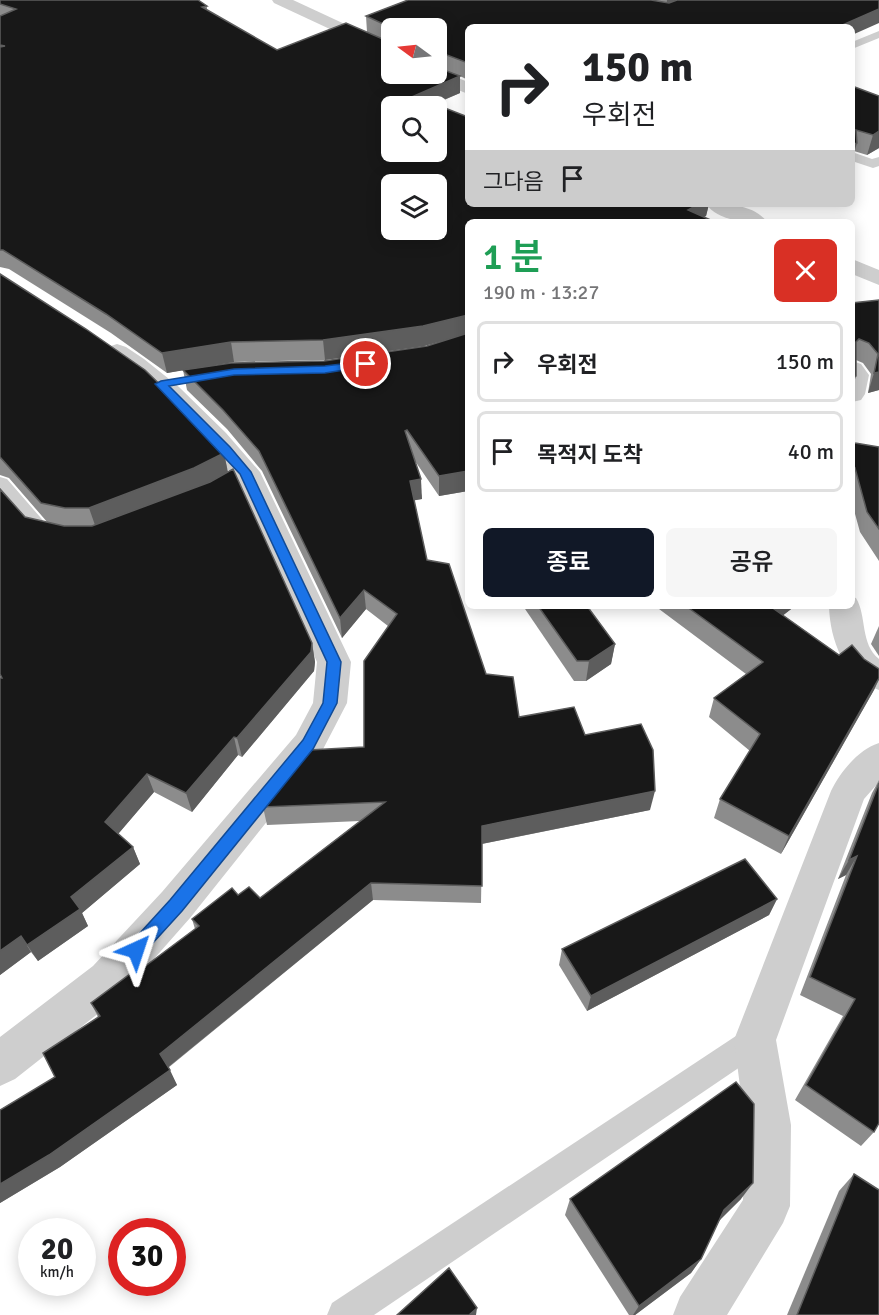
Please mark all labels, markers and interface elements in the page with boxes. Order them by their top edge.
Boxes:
north arrow [381,18,447,84]
map controls [381,18,447,240]
text: 150 m [582,42,693,93]
icon: right [483,48,561,126]
button: search [381,96,447,162]
text: 우회전 [582,99,657,132]
icon: arrive [556,162,589,195]
text: 그다음 [483,168,544,195]
button: layers [381,174,447,240]
text: 1 분 [483,235,543,280]
button: close [774,239,837,302]
text: 190 m · 13:27 [483,280,599,305]
pin [340,338,391,389]
icon: right [486,345,519,378]
icon: arrive [349,347,382,380]
text: 150 m [776,348,834,375]
text: 우회전 [537,351,598,378]
icon: arrive [486,435,519,468]
text: 40 m [788,438,834,465]
text: 목적지 도착 [537,441,643,468]
button: 종료 [483,528,654,597]
button: 공유 [666,528,837,597]
position arrow [104,918,168,982]
speed limit sign: 30 [108,1218,186,1296]
text: 20 [41,1231,73,1268]
text: km/h [40,1263,74,1281]

